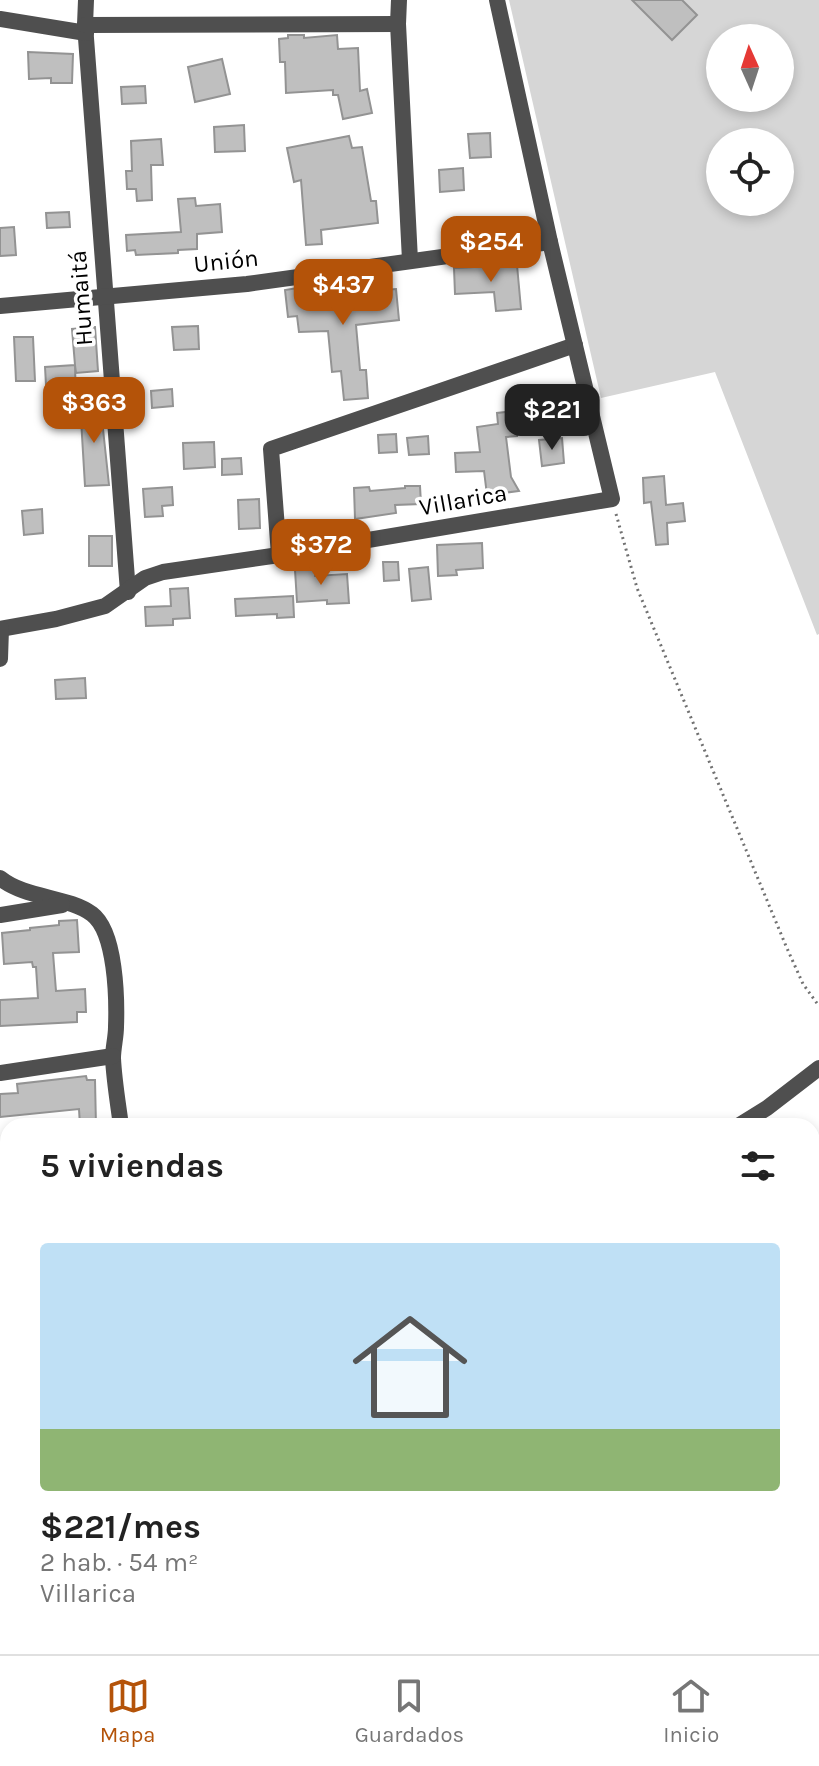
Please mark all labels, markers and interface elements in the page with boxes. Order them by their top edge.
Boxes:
north arrow [706,24,794,112]
map controls [706,24,794,216]
button: locate [706,128,794,216]
pin: $254 [444,216,538,284]
text: $254 [459,226,523,257]
street label: Unión [192,244,260,278]
street label: Humaitá [64,249,98,347]
pin: $437 [296,259,390,327]
text: $437 [312,269,374,300]
pin: $363 [47,377,141,445]
pin: $221 [505,384,599,452]
text: $363 [61,387,127,418]
text: $221 [523,394,581,425]
street label: Villarica [417,479,509,521]
pin: $372 [274,519,368,587]
text: $372 [290,529,352,560]
icon: filters [736,1144,780,1188]
text: 5 viviendas [40,1146,224,1186]
icon: home [338,1295,482,1439]
text: $221/mes [40,1507,201,1547]
text: 2 hab. · 54 m² [40,1547,198,1578]
text: Villarica [40,1578,136,1609]
tab: Mapa [100,1674,155,1748]
tab: Guardados [355,1674,464,1748]
tab: Inicio [663,1674,719,1748]

